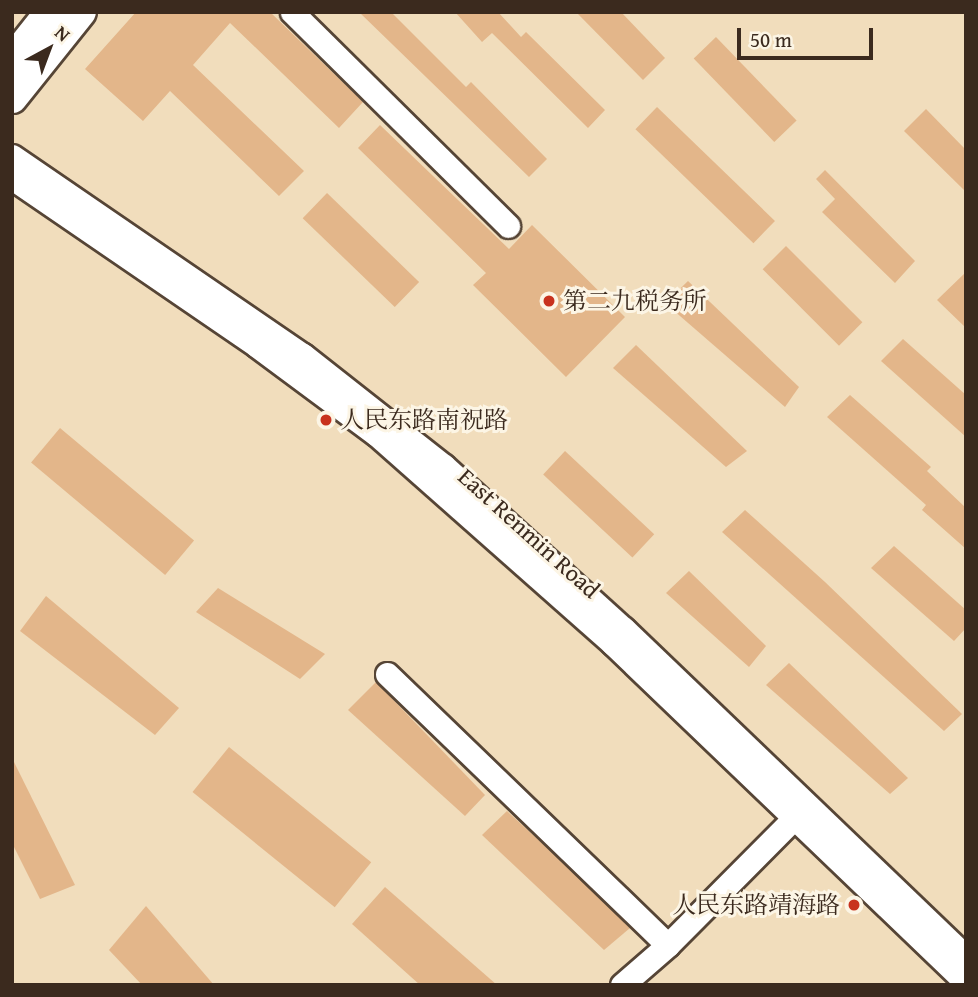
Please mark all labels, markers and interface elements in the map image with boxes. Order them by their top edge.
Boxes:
north arrow [14,14,84,84]
scale bar [740,14,876,58]
text: N [49,18,77,48]
text: 50 m [750,24,792,55]
place label: 第二九税务所 [563,287,707,315]
marker: 第二九税务所 [541,293,557,309]
place label: 人民东路南祝路 [340,406,508,434]
marker: 人民东路南祝路 [318,412,334,428]
street label: East Renmin Road [452,462,606,604]
place label: 人民东路靖海路 [672,891,840,919]
marker: 人民东路靖海路 [846,897,862,913]

